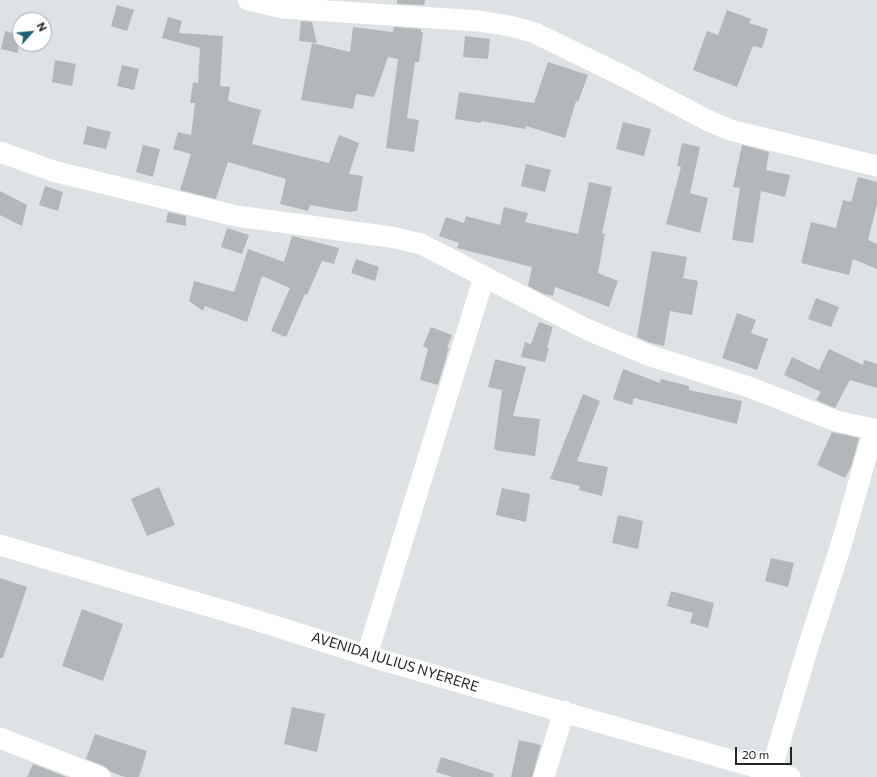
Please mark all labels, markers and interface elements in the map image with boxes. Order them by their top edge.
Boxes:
north arrow [12,12,52,52]
text: N [35,20,50,33]
street label: AVENIDA JULIUS NYERERE [309,629,481,695]
scale bar [737,739,794,765]
text: 20 m [742,747,769,761]

